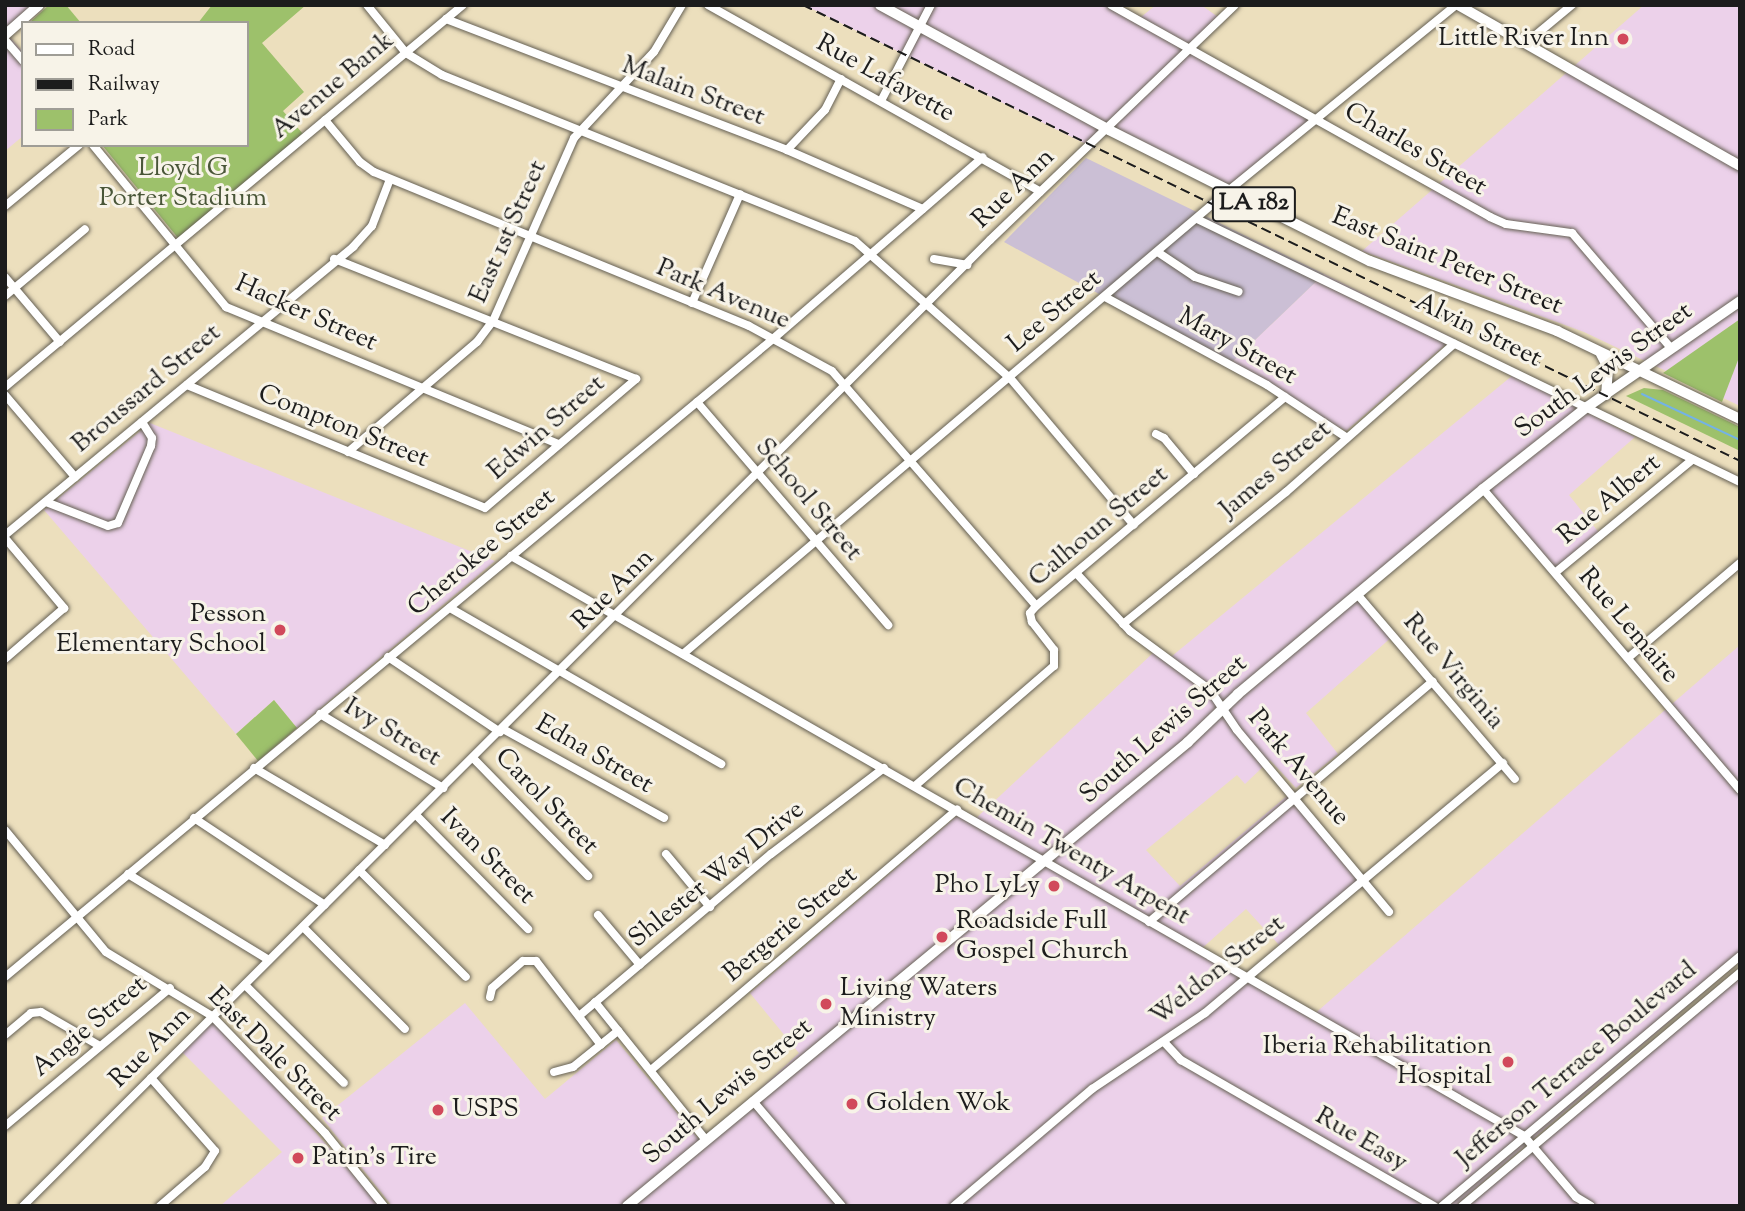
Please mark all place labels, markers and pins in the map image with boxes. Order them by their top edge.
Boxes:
place label: Little River Inn [1438,23,1609,55]
marker: Little River Inn [1615,31,1631,47]
place label: Pesson Elementary School [56,599,266,660]
marker: Pesson Elementary School [272,622,288,638]
place label: Pho LyLy [935,870,1040,902]
marker: Pho LyLy [1046,878,1062,894]
place label: Roadside Full Gospel Church [956,906,1129,968]
marker: Roadside Full Gospel Church [934,929,950,945]
place label: Living Waters Ministry [840,973,997,1034]
marker: Living Waters Ministry [818,996,834,1012]
place label: Iberia Rehabilitation Hospital [1263,1031,1492,1092]
marker: Iberia Rehabilitation Hospital [1498,1052,1518,1072]
place label: Golden Wok [866,1088,1010,1120]
place label: USPS [452,1094,519,1126]
marker: Golden Wok [844,1096,860,1112]
marker: USPS [430,1102,446,1118]
place label: Patin's Tire [312,1142,437,1174]
marker: Patin's Tire [290,1150,306,1166]

